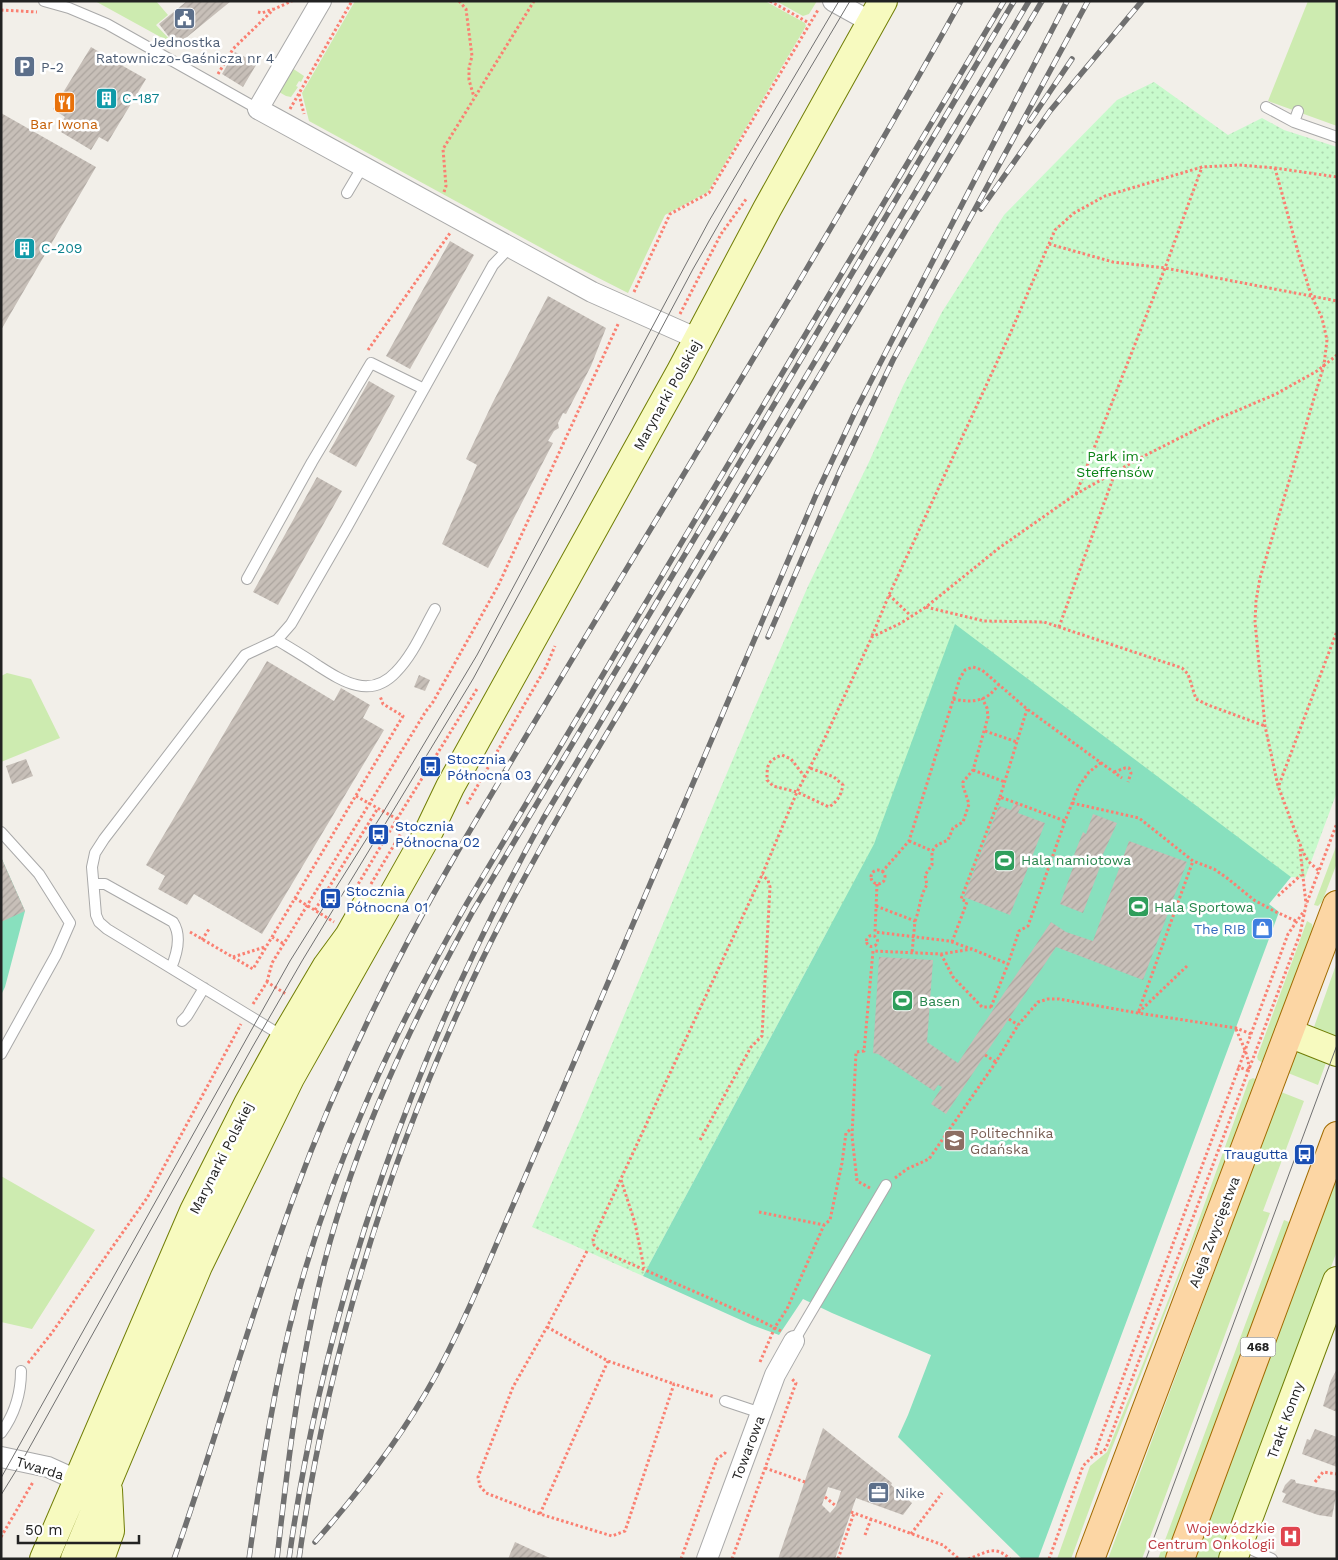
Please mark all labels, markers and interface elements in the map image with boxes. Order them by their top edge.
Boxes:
public building icon: Jednostka Ratowniczo-Gaśnicza nr 4 [173,7,197,31]
place label: Jednostka Ratowniczo-Gaśnicza nr 4 [96,34,274,66]
parking icon: P-2 [13,55,37,79]
place label: P-2 [41,59,64,75]
building icon: C-187 [94,86,118,110]
restaurant icon: Bar Iwona [52,90,76,114]
place label: C-187 [122,90,159,106]
place label: Bar Iwona [30,116,98,132]
building icon: C-209 [13,236,37,260]
place label: C-209 [41,240,82,256]
street label: Marynarki Polskiej [630,337,704,453]
park label: Park im. Steffensów [1076,448,1154,480]
place label: Stocznia Północna 03 [447,751,532,783]
bus stop icon: Stocznia Północna 03 [419,755,443,779]
place label: Stocznia Północna 02 [395,818,480,850]
bus stop icon: Stocznia Północna 02 [367,822,391,846]
sports icon: Hala namiotowa [993,848,1017,872]
place label: Hala namiotowa [1021,852,1131,868]
place label: Stocznia Północna 01 [346,883,428,915]
bus stop icon: Stocznia Północna 01 [318,887,342,911]
sports icon: Hala Sportowa [1126,895,1150,919]
place label: Hala Sportowa [1154,899,1254,915]
shop icon: The RIB [1250,917,1274,941]
place label: The RIB [1194,921,1246,937]
sports icon: Basen [891,989,915,1013]
place label: Basen [919,993,960,1009]
street label: Marynarki Polskiej [186,1099,256,1217]
place label: Politechnika Gdańska [970,1125,1053,1157]
school or university icon: Politechnika Gdańska [942,1129,966,1153]
bus stop icon: Traugutta [1292,1142,1316,1166]
place label: Traugutta [1224,1146,1288,1162]
street label: Aleja Zwycięstwa [1185,1174,1243,1290]
road number: 468 [1240,1338,1276,1356]
street label: Trakt Konny [1264,1379,1307,1461]
street label: Towarowa [728,1413,768,1482]
street label: Twarda [14,1453,66,1483]
office icon: Nike [867,1481,891,1505]
place label: Nike [895,1485,925,1501]
scale bar [18,1512,139,1544]
place label: Wojewódzkie Centrum Onkologii [1148,1520,1275,1552]
text: 50 m [25,1521,62,1539]
hospital icon: Wojewódzkie Centrum Onkologii [1279,1524,1303,1548]

